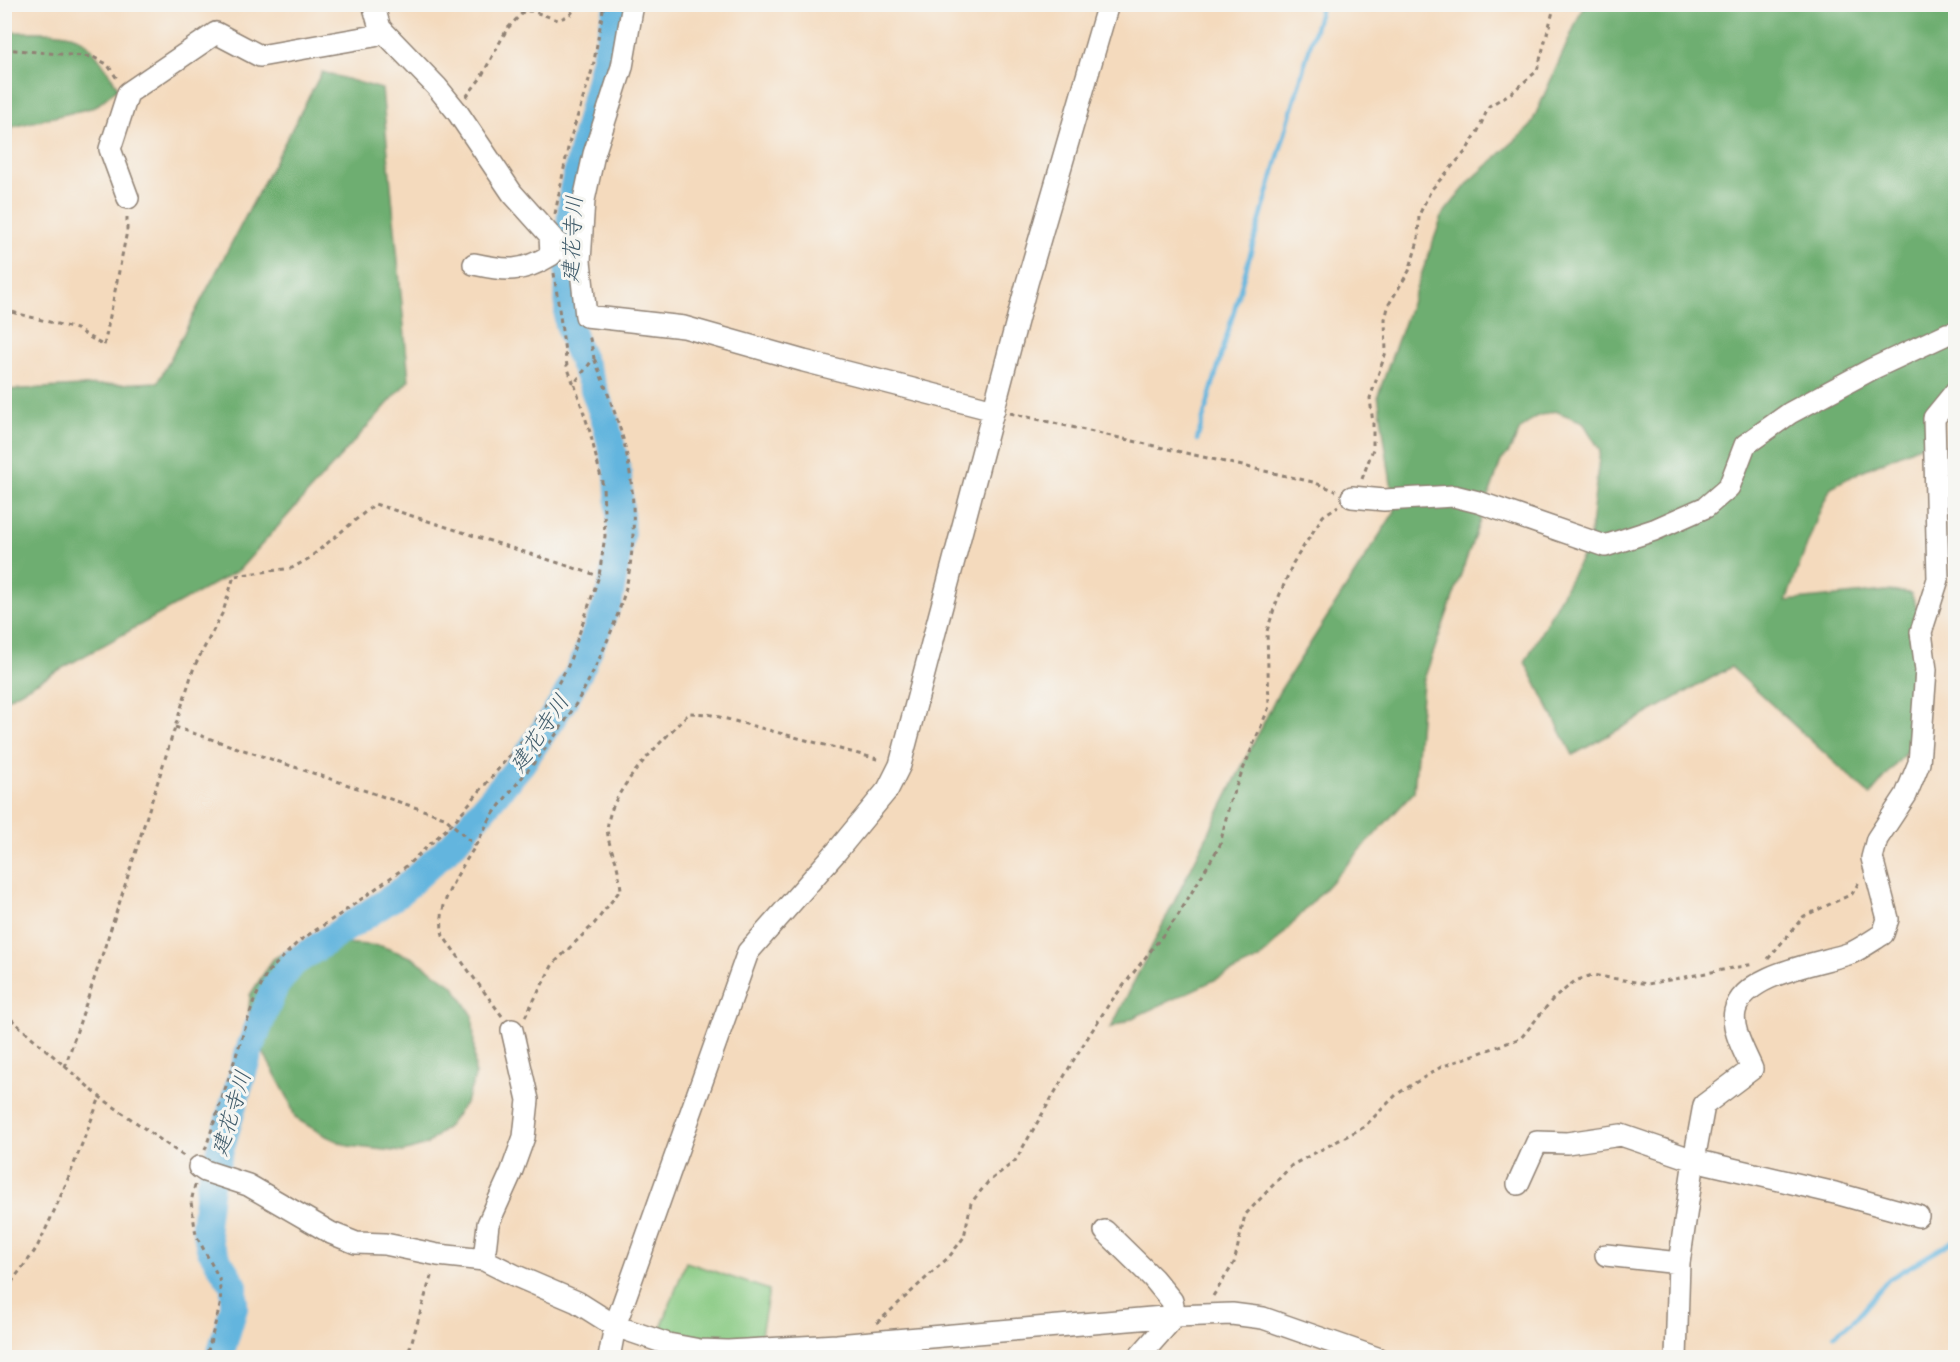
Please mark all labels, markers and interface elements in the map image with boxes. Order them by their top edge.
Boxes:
water label: 建花寺川 [556,194,588,284]
water label: 建花寺川 [503,689,575,777]
water label: 建花寺川 [205,1067,257,1159]

